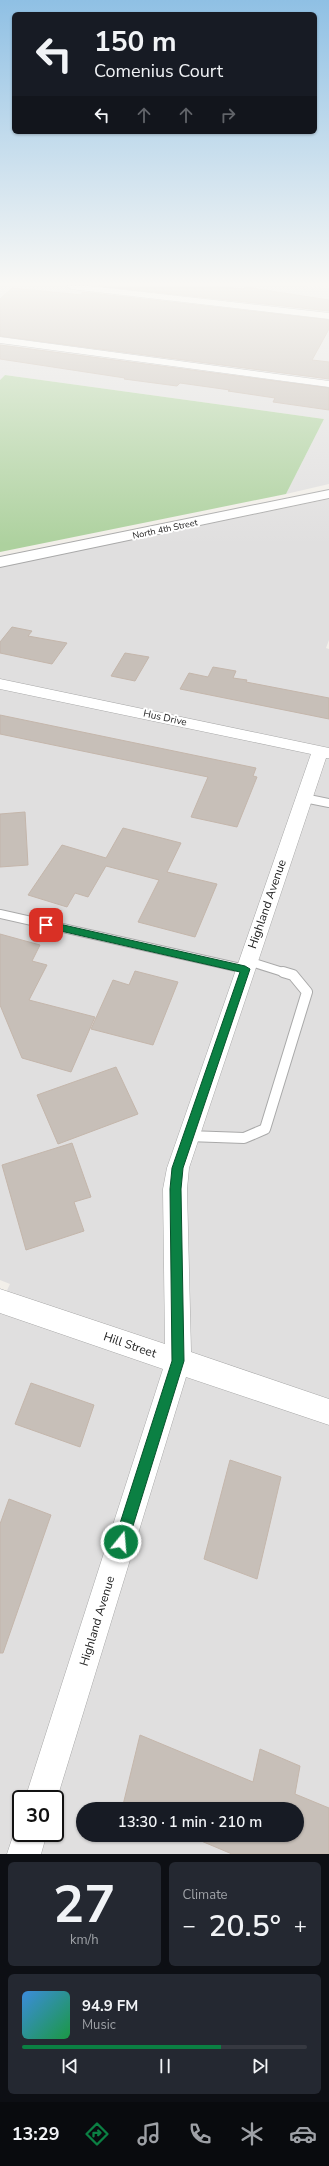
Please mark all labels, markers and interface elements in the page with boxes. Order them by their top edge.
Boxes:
text: 150 m [94,23,177,61]
icon: left [28,28,80,80]
text: Comenius Court [94,59,223,83]
icon: left [91,104,113,126]
icon: ahead [133,104,155,126]
icon: ahead [175,104,197,126]
icon: right [217,104,239,126]
street label: North 4th Street [131,516,199,542]
street label: Hus Drive [142,707,188,729]
street label: Highland Avenue [244,857,290,951]
pin [29,908,63,942]
icon: arrive [35,914,57,936]
street label: Hill Street [101,1329,159,1362]
position arrow [100,1521,142,1563]
street label: Highland Avenue [76,1574,118,1668]
speed limit sign: 30 [12,1790,64,1842]
text: 13:30 · 1 min · 210 m [118,1812,262,1832]
text: 27 [53,1869,115,1940]
text: Climate [183,1886,228,1904]
text: 20.5° [209,1906,281,1947]
text: − [183,1911,196,1941]
text: + [294,1911,307,1941]
text: km/h [70,1931,99,1949]
text: 94.9 FM [82,1996,138,2016]
text: Music [82,2016,116,2034]
icon: previous [59,2055,81,2077]
icon: pause [154,2055,176,2077]
icon: next [249,2055,271,2077]
icon: directions [83,2120,111,2148]
icon: music [135,2120,163,2148]
icon: phone [186,2120,214,2148]
icon: climate [238,2120,266,2148]
icon: car [289,2120,317,2148]
text: 13:29 [12,2122,59,2146]

